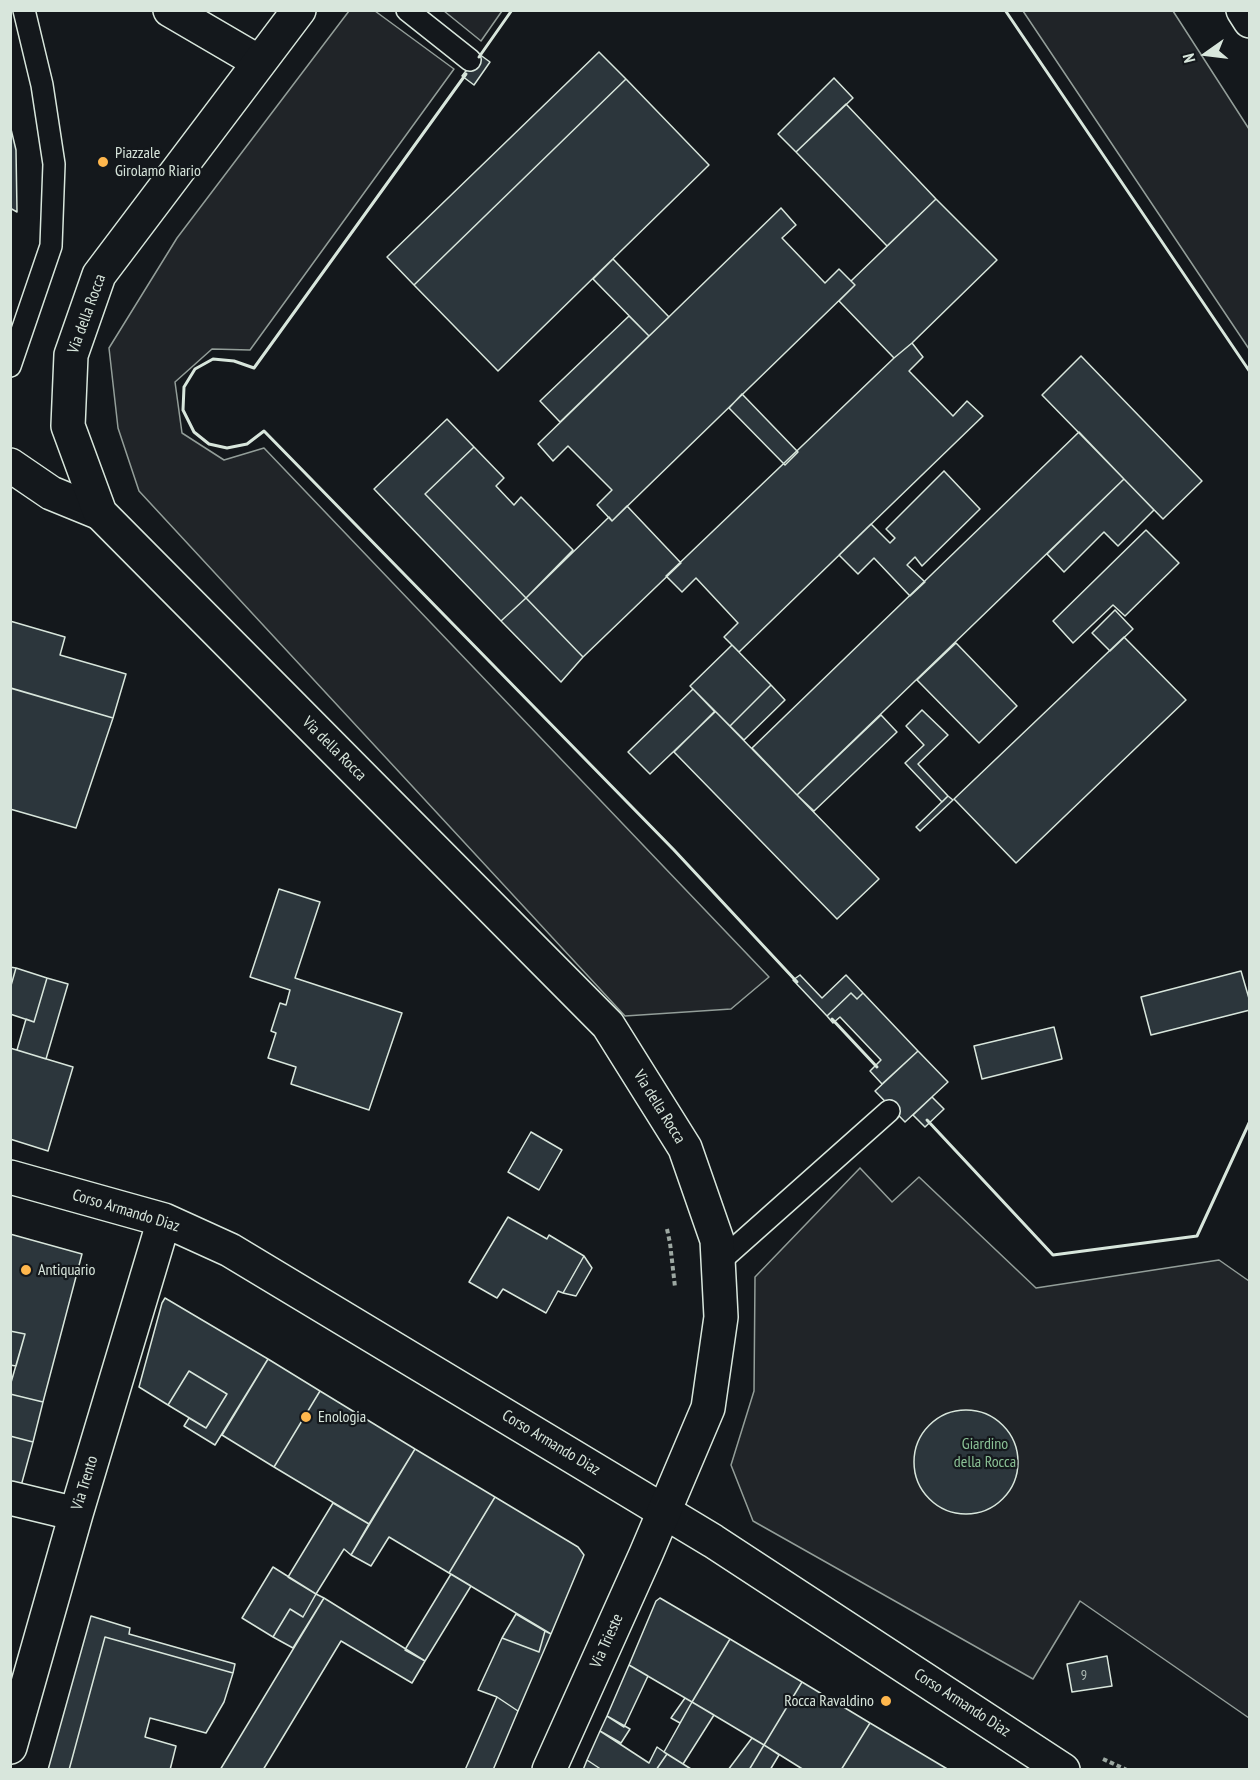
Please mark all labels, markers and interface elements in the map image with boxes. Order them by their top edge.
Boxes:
north arrow [1176,24,1236,84]
text: N [1178,52,1199,65]
place label: Piazzale Girolamo Riario [115,143,201,181]
marker: Piazzale Girolamo Riario [96,155,110,169]
street label: Via della Rocca [64,272,110,356]
street label: Via della Rocca [298,713,370,785]
street label: Via della Rocca [629,1067,689,1147]
street label: Corso Armando Diaz [70,1186,182,1236]
place label: Antiquario [38,1260,95,1280]
marker: Antiquario [19,1263,33,1277]
street label: Corso Armando Diaz [499,1406,603,1480]
place label: Enologia [318,1407,366,1427]
marker: Enologia [299,1410,313,1424]
park label: Giardino della Rocca [954,1434,1016,1472]
street label: Via Trento [68,1454,102,1512]
street label: Via Trieste [587,1611,627,1671]
street label: Corso Armando Diaz [910,1665,1014,1741]
house number: 9 [1081,1668,1087,1684]
place label: Rocca Ravaldino [784,1691,874,1711]
marker: Rocca Ravaldino [879,1694,893,1708]

